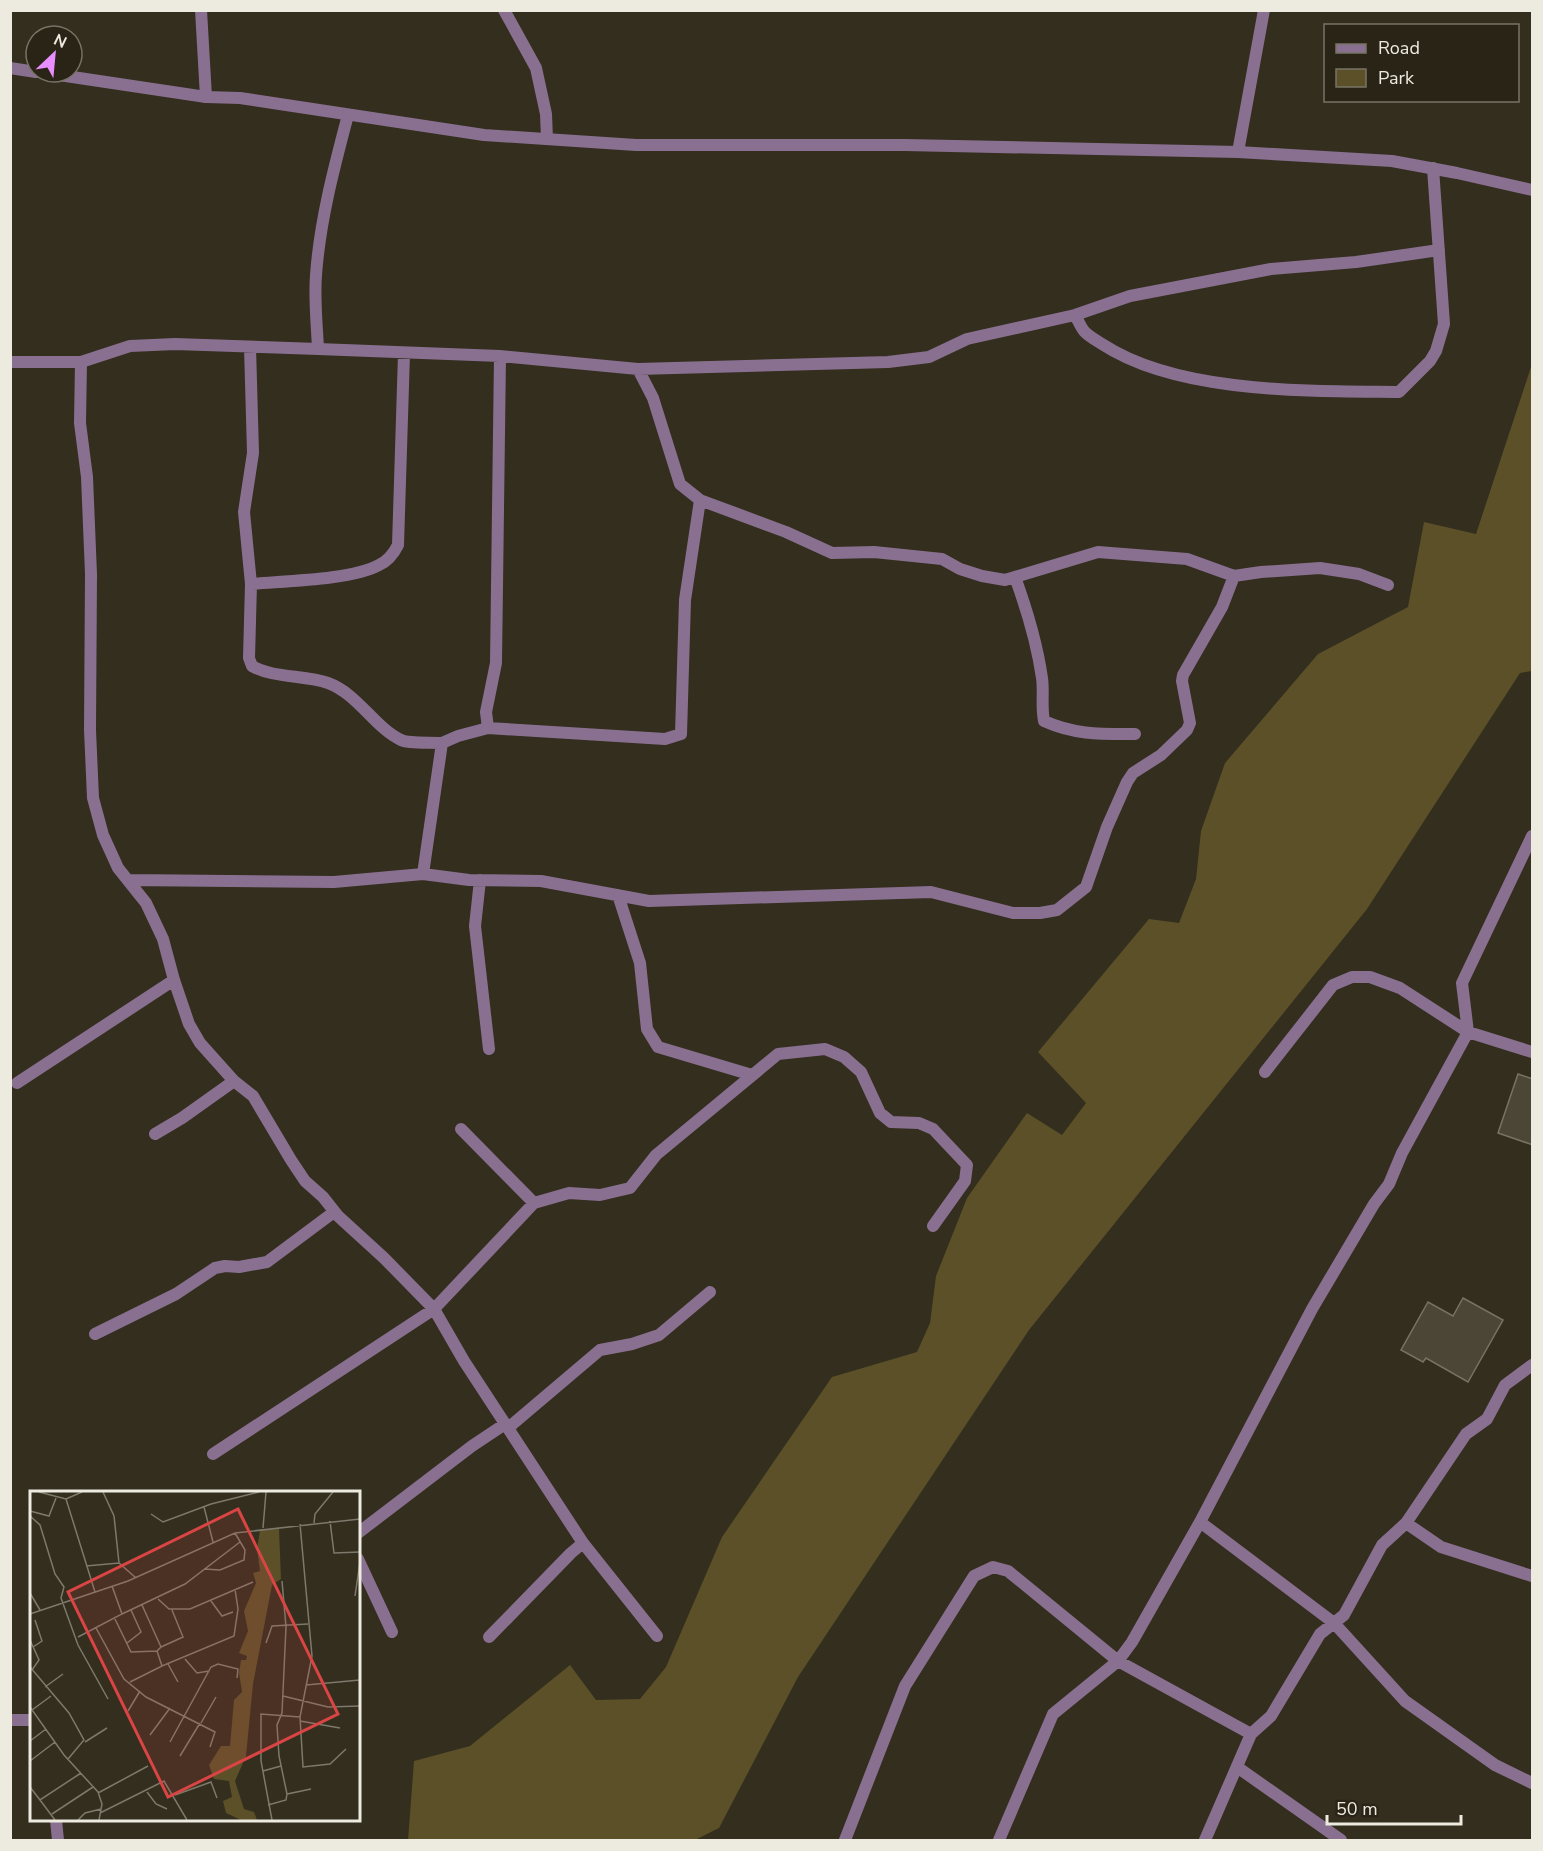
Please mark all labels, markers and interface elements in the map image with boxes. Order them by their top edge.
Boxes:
north arrow [24,24,84,84]
legend [1324,24,1519,102]
text: N [50,29,70,54]
text: Road [1378,36,1420,60]
text: Park [1378,66,1415,90]
inset map [30,1491,360,1821]
scale bar [1327,1788,1460,1826]
text: 50 m [1336,1797,1378,1821]

